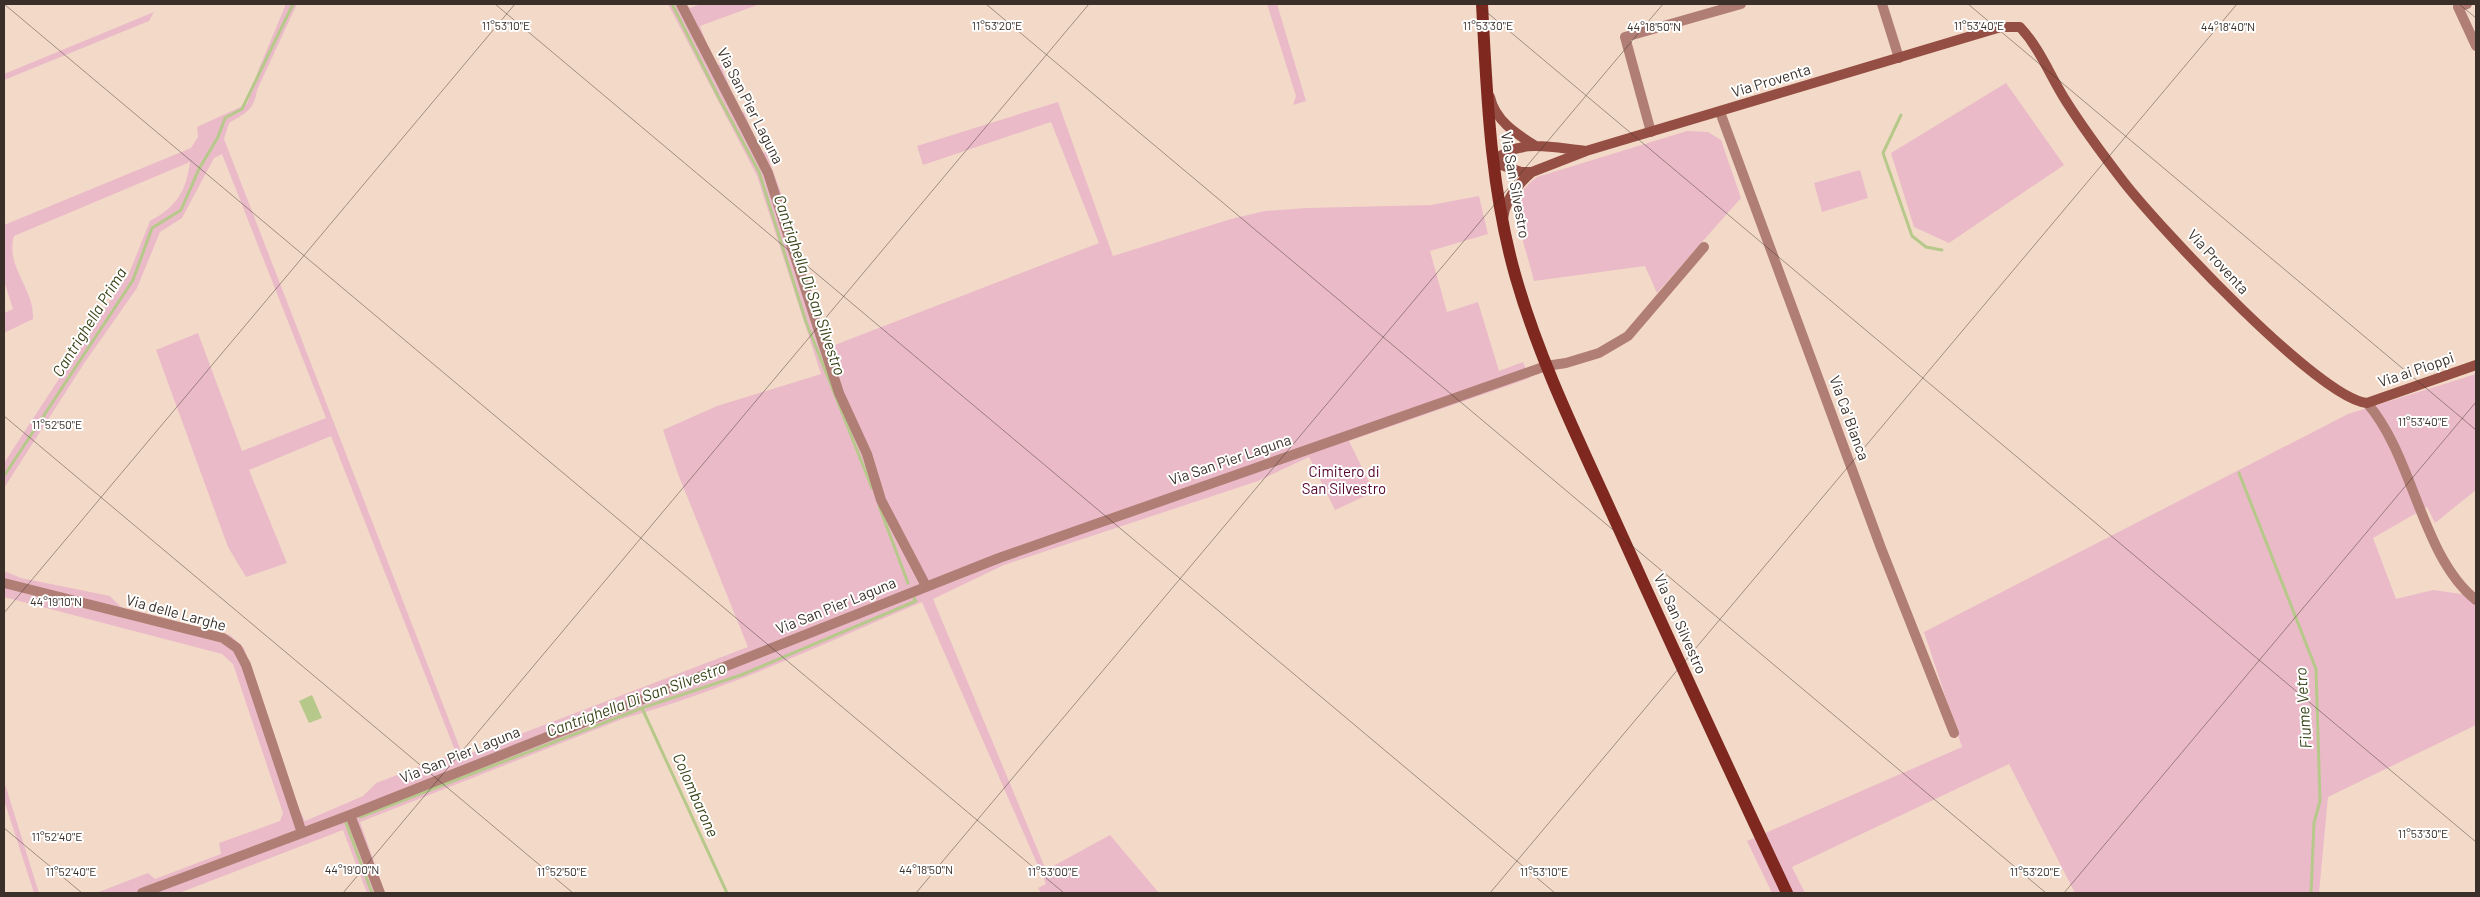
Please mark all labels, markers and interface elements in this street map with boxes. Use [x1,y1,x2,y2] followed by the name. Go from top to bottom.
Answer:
[482,18,530,32] text: 11°53'10"E
[972,18,1022,32] text: 11°53'20"E
[1463,18,1513,32] text: 11°53'30"E
[1954,18,2004,32] text: 11°53'40"E
[1627,19,1681,33] text: 44°18'50"N
[2201,19,2255,33] text: 44°18'40"N
[714,44,788,167] street label: Via San Pier Laguna
[1729,60,1812,101] street label: Via Proventa
[1498,130,1534,239] street label: Via San Silvestro
[771,192,850,378] water label: Cantrighella Di San Silvestro
[2184,225,2253,297] street label: Via Proventa
[47,264,130,380] water label: Cantrighella Prima
[2375,348,2456,390] street label: Via ai Pioppi
[1826,373,1874,463] street label: Via Ca' Bianca
[2398,414,2448,428] text: 11°53'40"E
[32,417,82,431] text: 11°52'50"E
[1166,430,1293,488] street label: Via San Pier Laguna
[1302,462,1386,497] park label: Cimitero di San Silvestro
[1651,571,1711,676] street label: Via San Silvestro
[773,573,898,637] street label: Via San Pier Laguna
[124,590,228,634] street label: Via delle Larghe
[30,594,82,608] text: 44°19'10"N
[544,657,728,740] water label: Cantrighella Di San Silvestro
[2290,667,2315,749] water label: Fiume Vetro
[397,722,522,786] street label: Via San Pier Laguna
[669,750,723,840] water label: Colombarone
[2398,826,2448,840] text: 11°53'30"E
[32,829,82,843] text: 11°52'40"E
[325,862,379,876] text: 44°19'00"N
[899,862,953,876] text: 44°18'50"N
[46,864,96,878] text: 11°52'40"E
[537,864,587,878] text: 11°52'50"E
[1028,864,1078,878] text: 11°53'00"E
[1520,864,1568,878] text: 11°53'10"E
[2010,864,2060,878] text: 11°53'20"E

